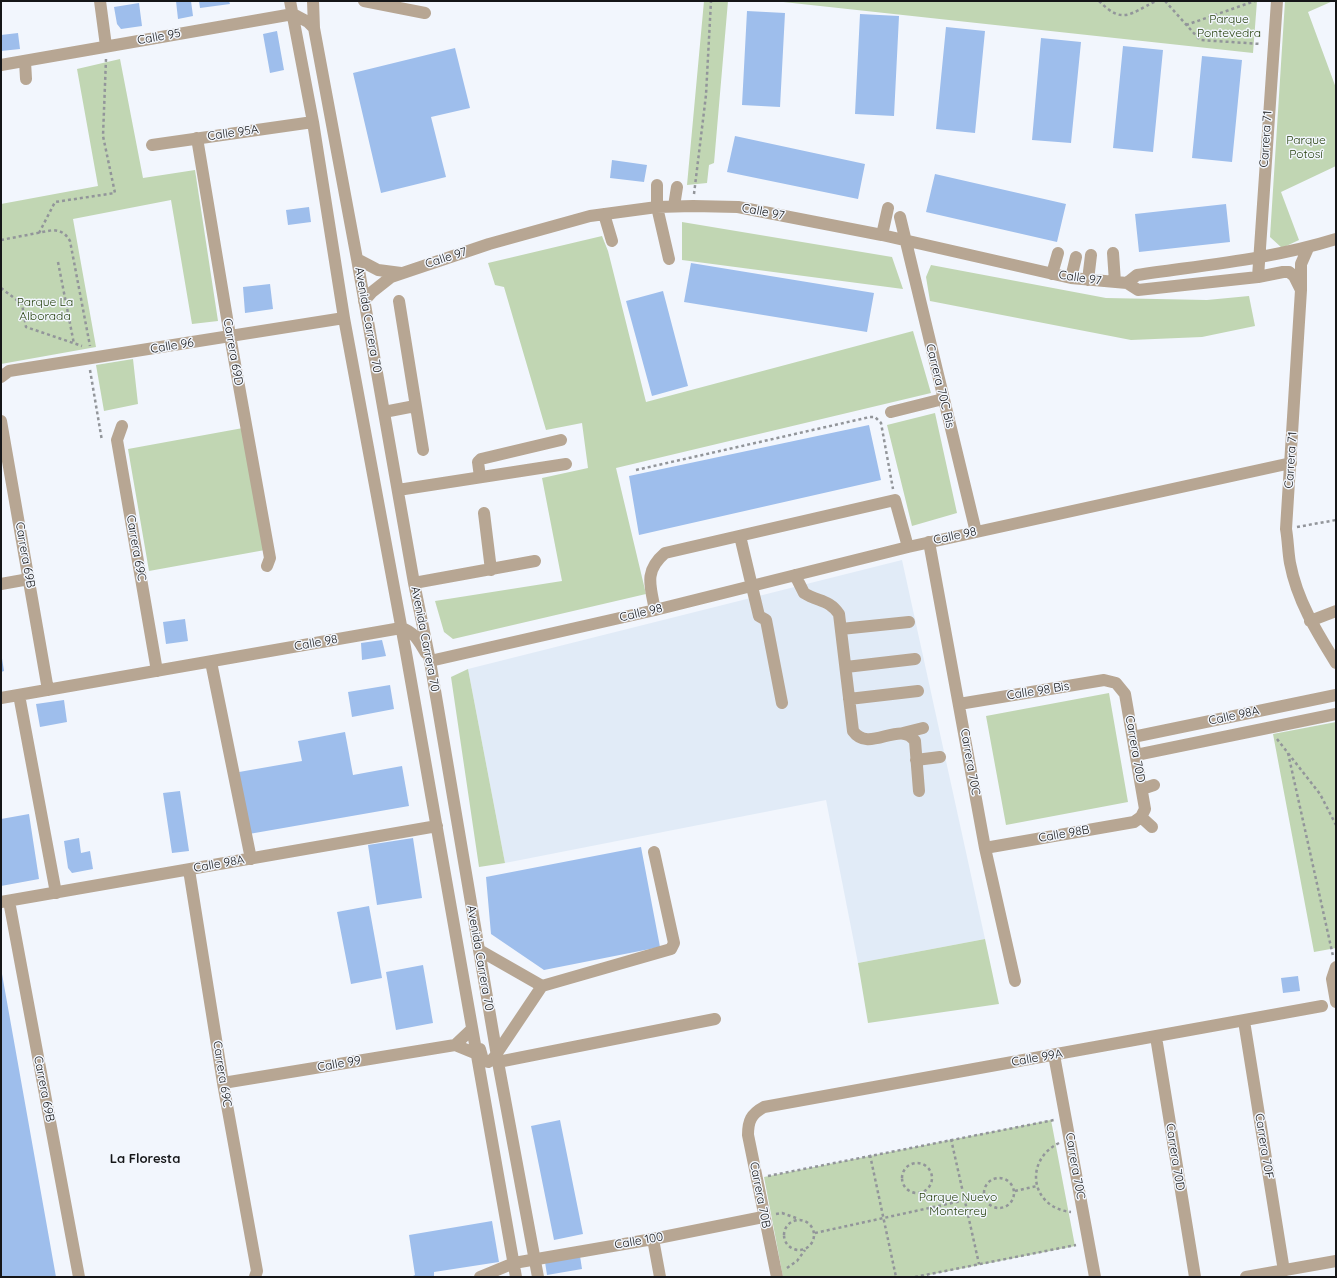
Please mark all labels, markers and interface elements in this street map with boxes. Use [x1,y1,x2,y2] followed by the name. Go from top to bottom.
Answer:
[1197,12,1261,40] park label: Parque Pontevedra
[136,26,182,48] street label: Calle 95
[1257,110,1275,168] street label: Carrera 71
[206,122,260,144] street label: Calle 95A
[1286,133,1326,161] park label: Parque Potosí
[740,201,786,223] street label: Calle 97
[423,244,469,272] street label: Calle 97
[352,266,384,374] street label: Avenida Carrera 70
[1058,268,1102,288] street label: Calle 97
[17,295,73,323] park label: Parque La Alborada
[220,317,246,387] street label: Carrera 69D
[149,335,195,357] street label: Calle 96
[923,342,957,430] street label: Carrera 70C Bis
[1282,431,1300,489] street label: Carrera 71
[123,514,149,582] street label: Carrera 69C
[12,521,38,589] street label: Carrera 69B
[932,524,978,548] street label: Calle 98
[408,585,442,693] street label: Avenida Carrera 70
[618,601,664,625] street label: Calle 98
[293,632,339,654] street label: Calle 98
[1006,679,1070,703] street label: Calle 98 Bis
[1207,704,1261,728] street label: Calle 98A
[1122,714,1148,784] street label: Carrera 70D
[957,728,983,796] street label: Carrera 70C
[1037,822,1091,846] street label: Calle 98B
[192,852,246,876] street label: Calle 98A
[464,904,496,1012] street label: Avenida Carrera 70
[210,1040,234,1108] street label: Carrera 69C
[1010,1046,1064,1070] street label: Calle 99A
[316,1053,362,1075] street label: Calle 99
[31,1055,57,1123] street label: Carrera 69B
[1252,1112,1276,1180] street label: Carrera 70F
[1163,1122,1187,1192] street label: Carrera 70D
[1062,1132,1088,1200] street label: Carrera 70C
[110,1151,180,1167] district label: La Floresta
[747,1161,773,1229] street label: Carrera 70B
[919,1190,997,1218] park label: Parque Nuevo Monterrey
[613,1230,665,1252] street label: Calle 100

